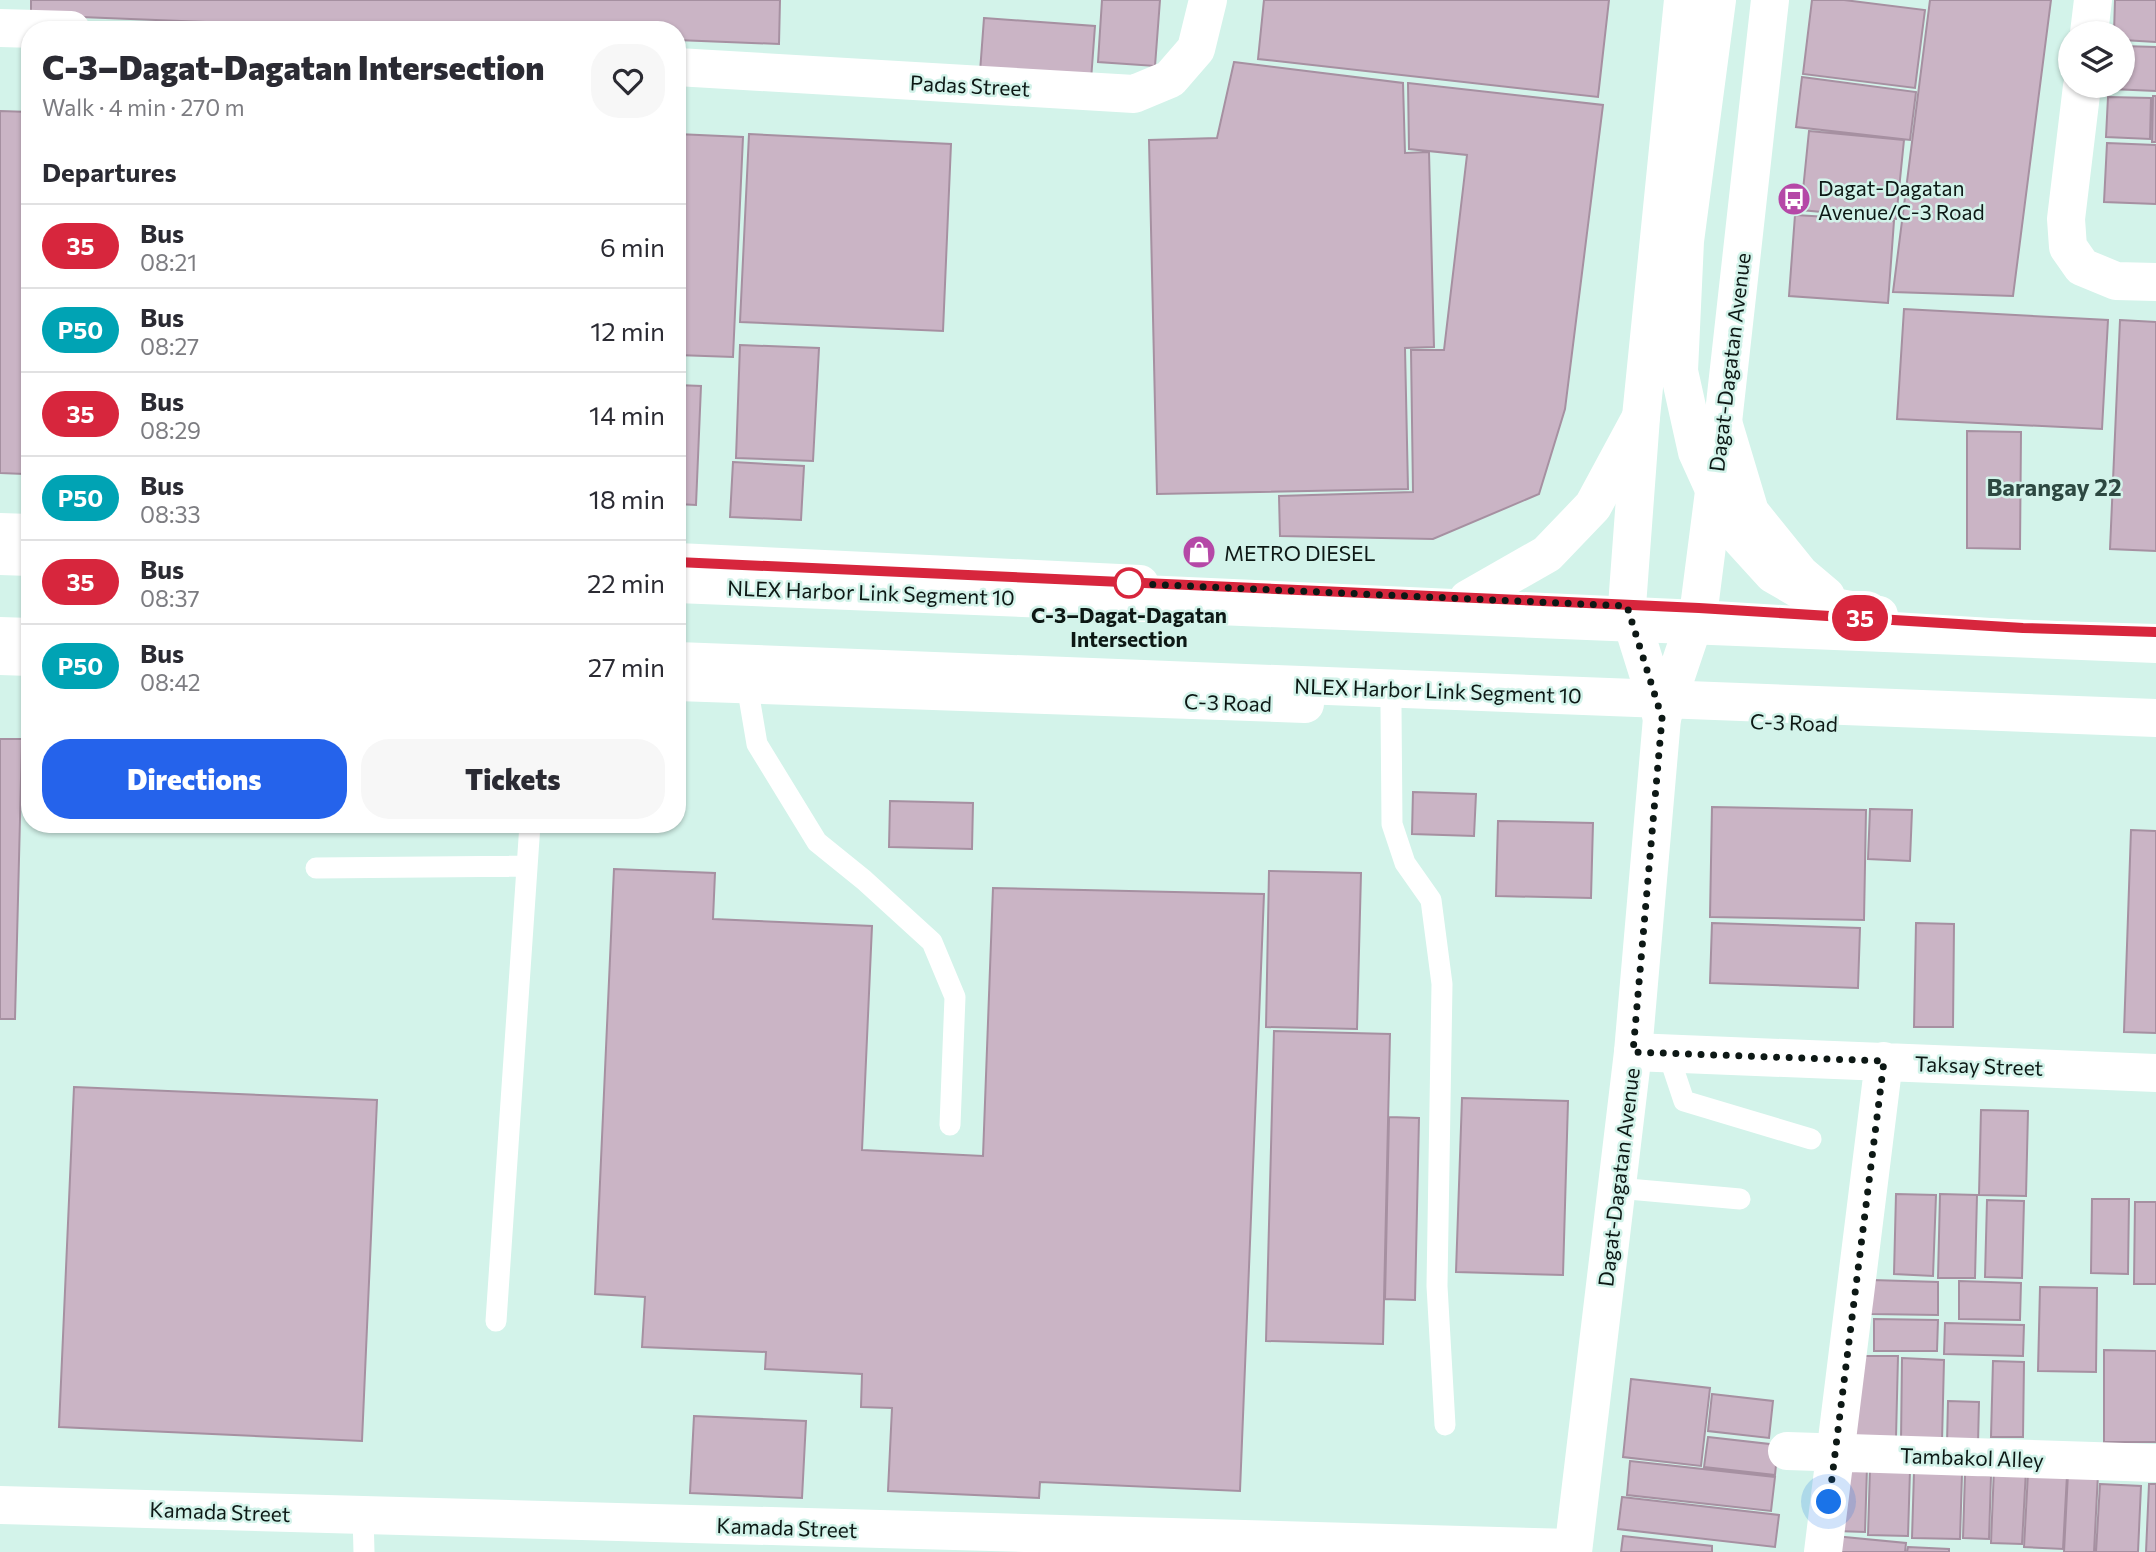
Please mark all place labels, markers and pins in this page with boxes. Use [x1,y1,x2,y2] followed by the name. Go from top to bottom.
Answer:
[1818,175,1985,224] place label: Dagat-Dagatan Avenue/C-3 Road
[1775,180,1813,218] bus stop icon: Dagat-Dagatan Avenue/C-3 Road
[1180,533,1218,571] shop icon: METRO DIESEL
[1224,540,1376,565] place label: METRO DIESEL
[1114,568,1144,598] marker: C-3–Dagat-Dagatan Intersection
[1031,602,1227,651] place label: C-3–Dagat-Dagatan Intersection

